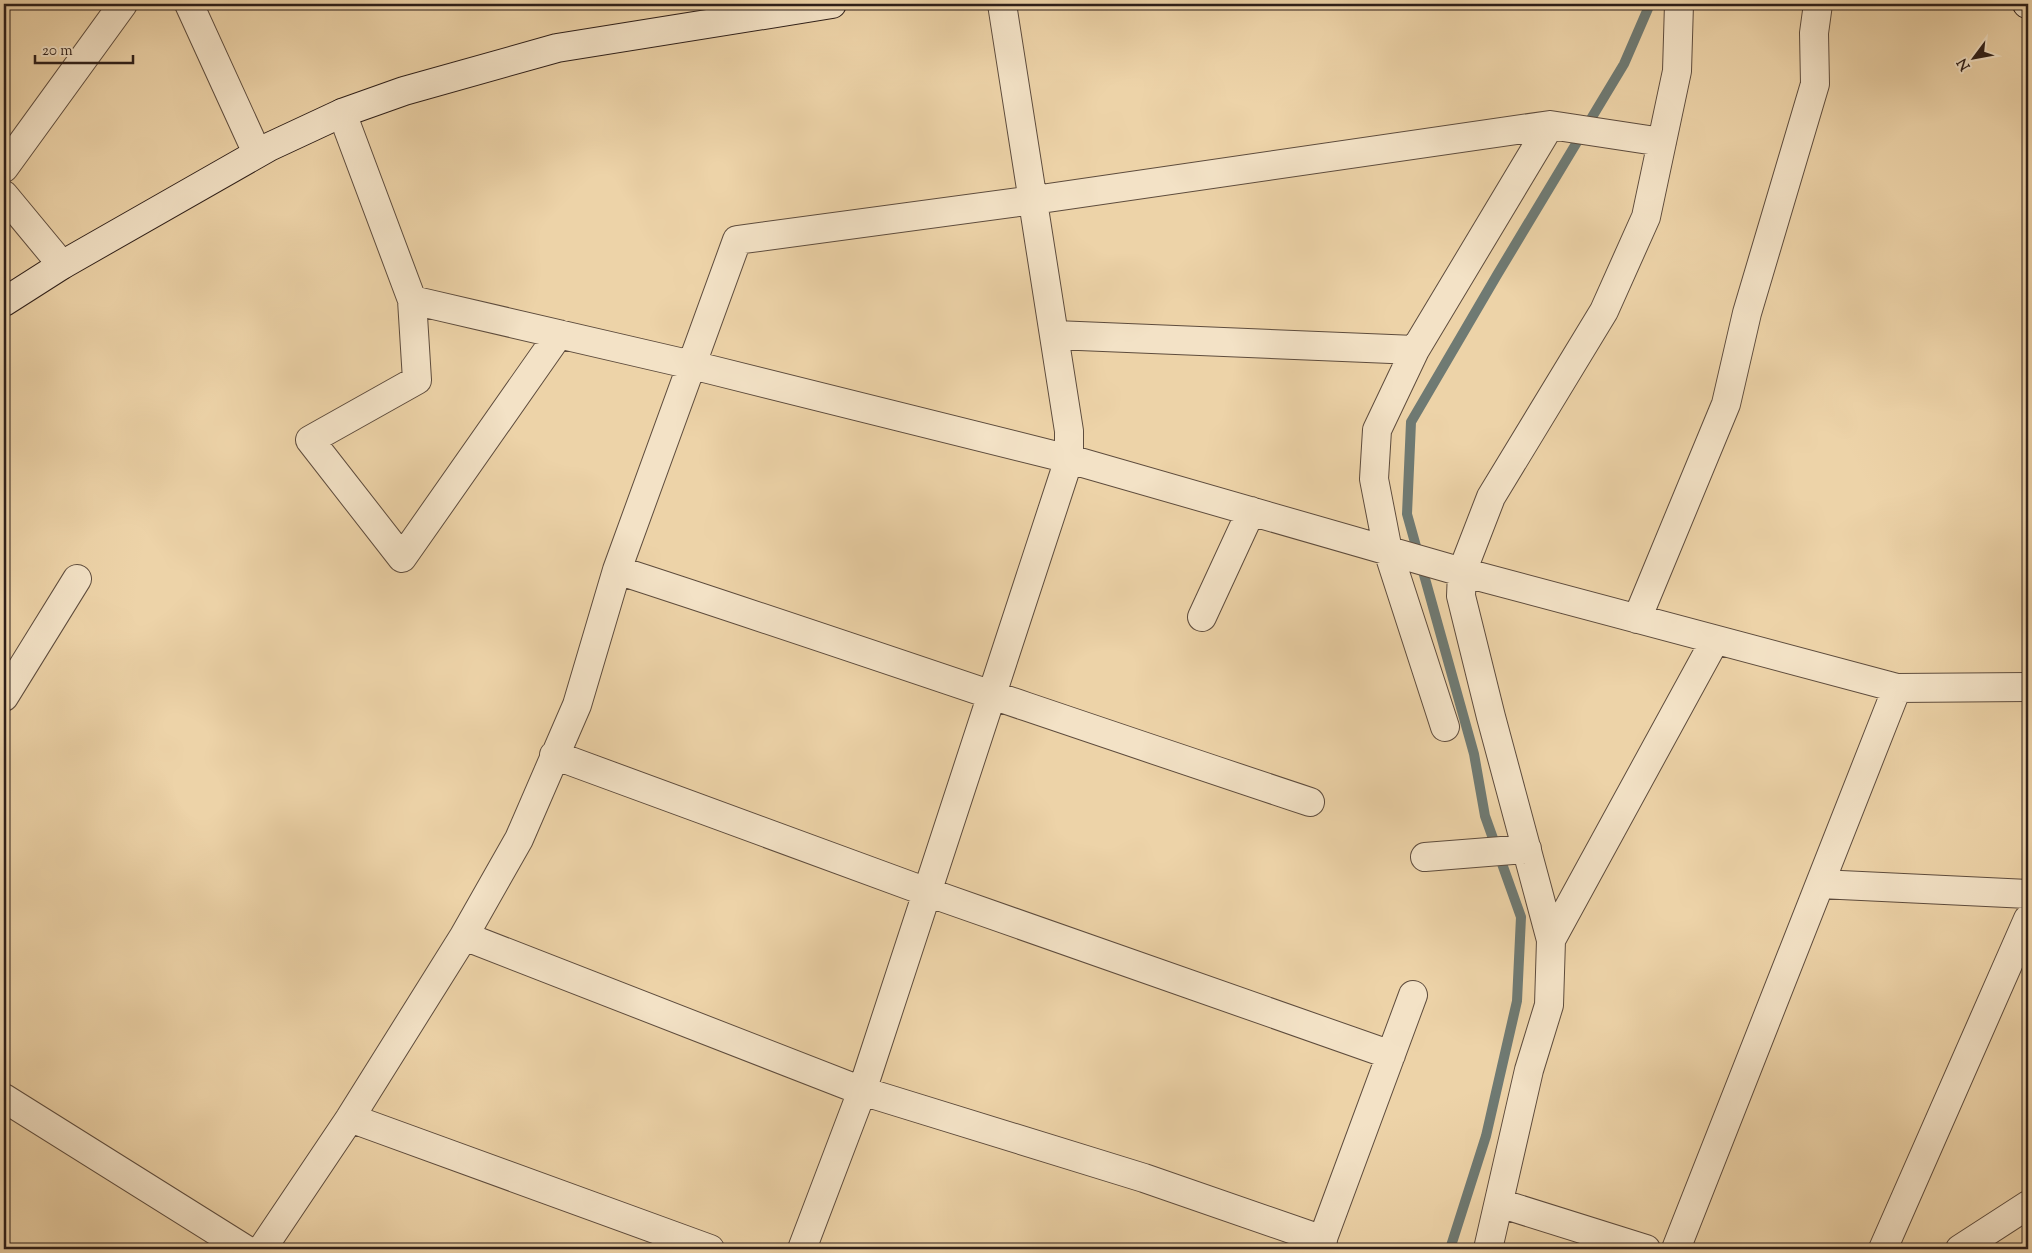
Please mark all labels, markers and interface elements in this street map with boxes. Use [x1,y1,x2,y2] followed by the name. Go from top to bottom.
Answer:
[35,32,132,64] scale bar
[1950,32,2000,82] north arrow
[42,41,73,62] text: 20 m
[1953,54,1976,74] text: N

